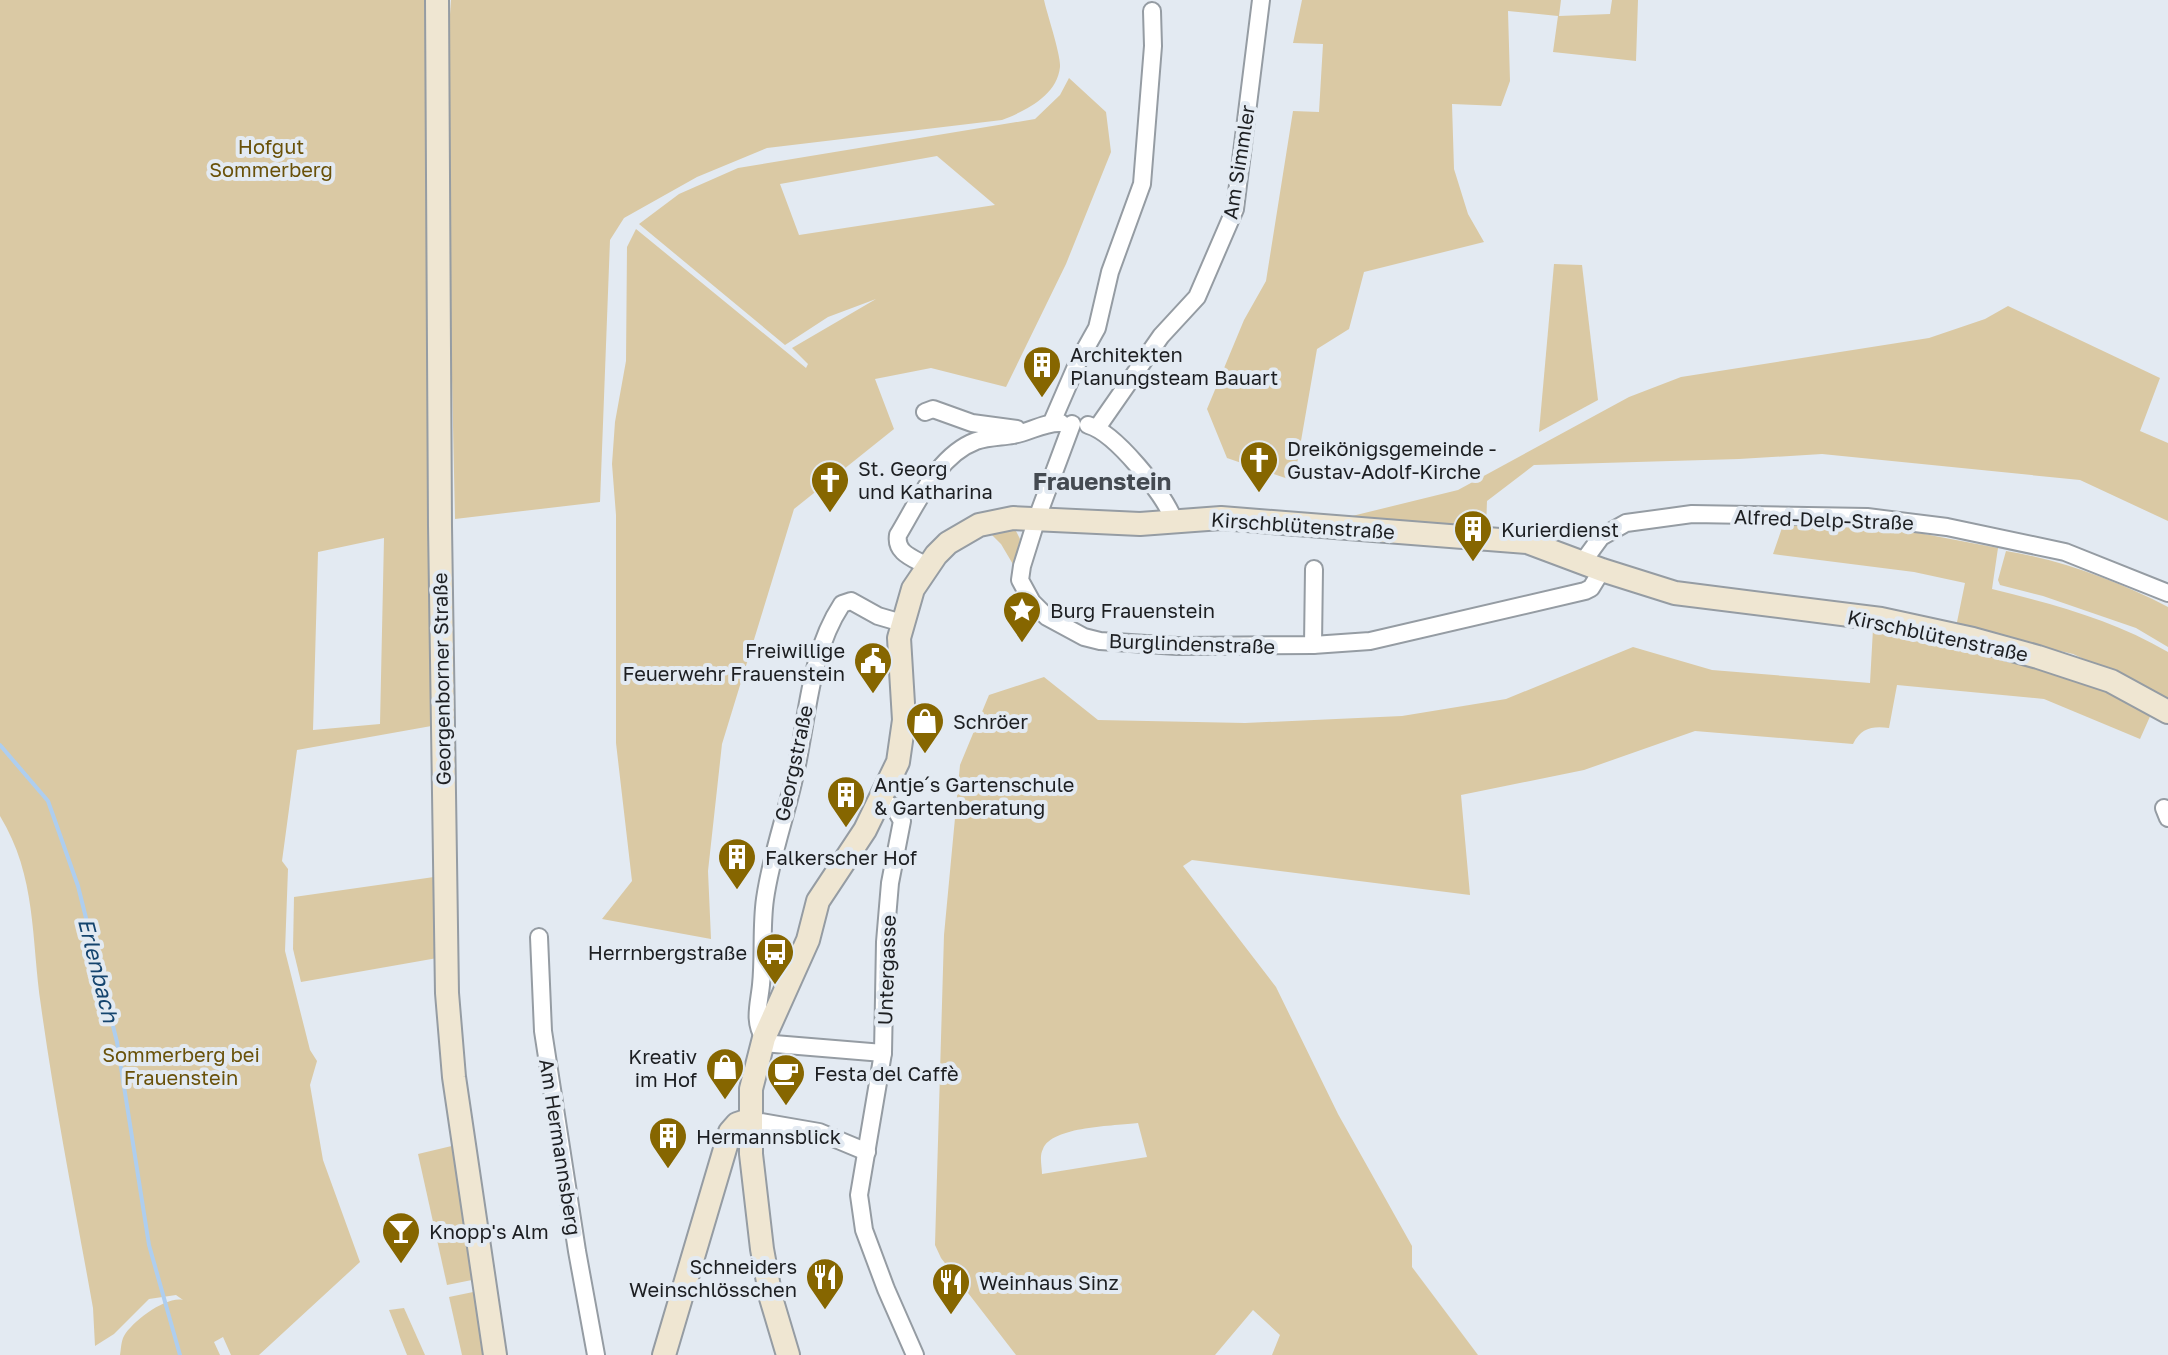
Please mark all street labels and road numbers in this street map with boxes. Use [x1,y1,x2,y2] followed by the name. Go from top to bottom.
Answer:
[1217,103,1259,221] street label: Am Simmler
[1734,504,1914,534] street label: Alfred-Delp-Straße
[1210,507,1396,543] street label: Kirschblütenstraße
[427,572,455,786] street label: Georgenborner Straße
[1845,604,2031,666] street label: Kirschblütenstraße
[1108,628,1276,658] street label: Burglindenstraße
[769,703,817,823] street label: Georgstraße
[872,914,900,1026] street label: Untergasse
[535,1057,587,1237] street label: Am Hermannsberg

